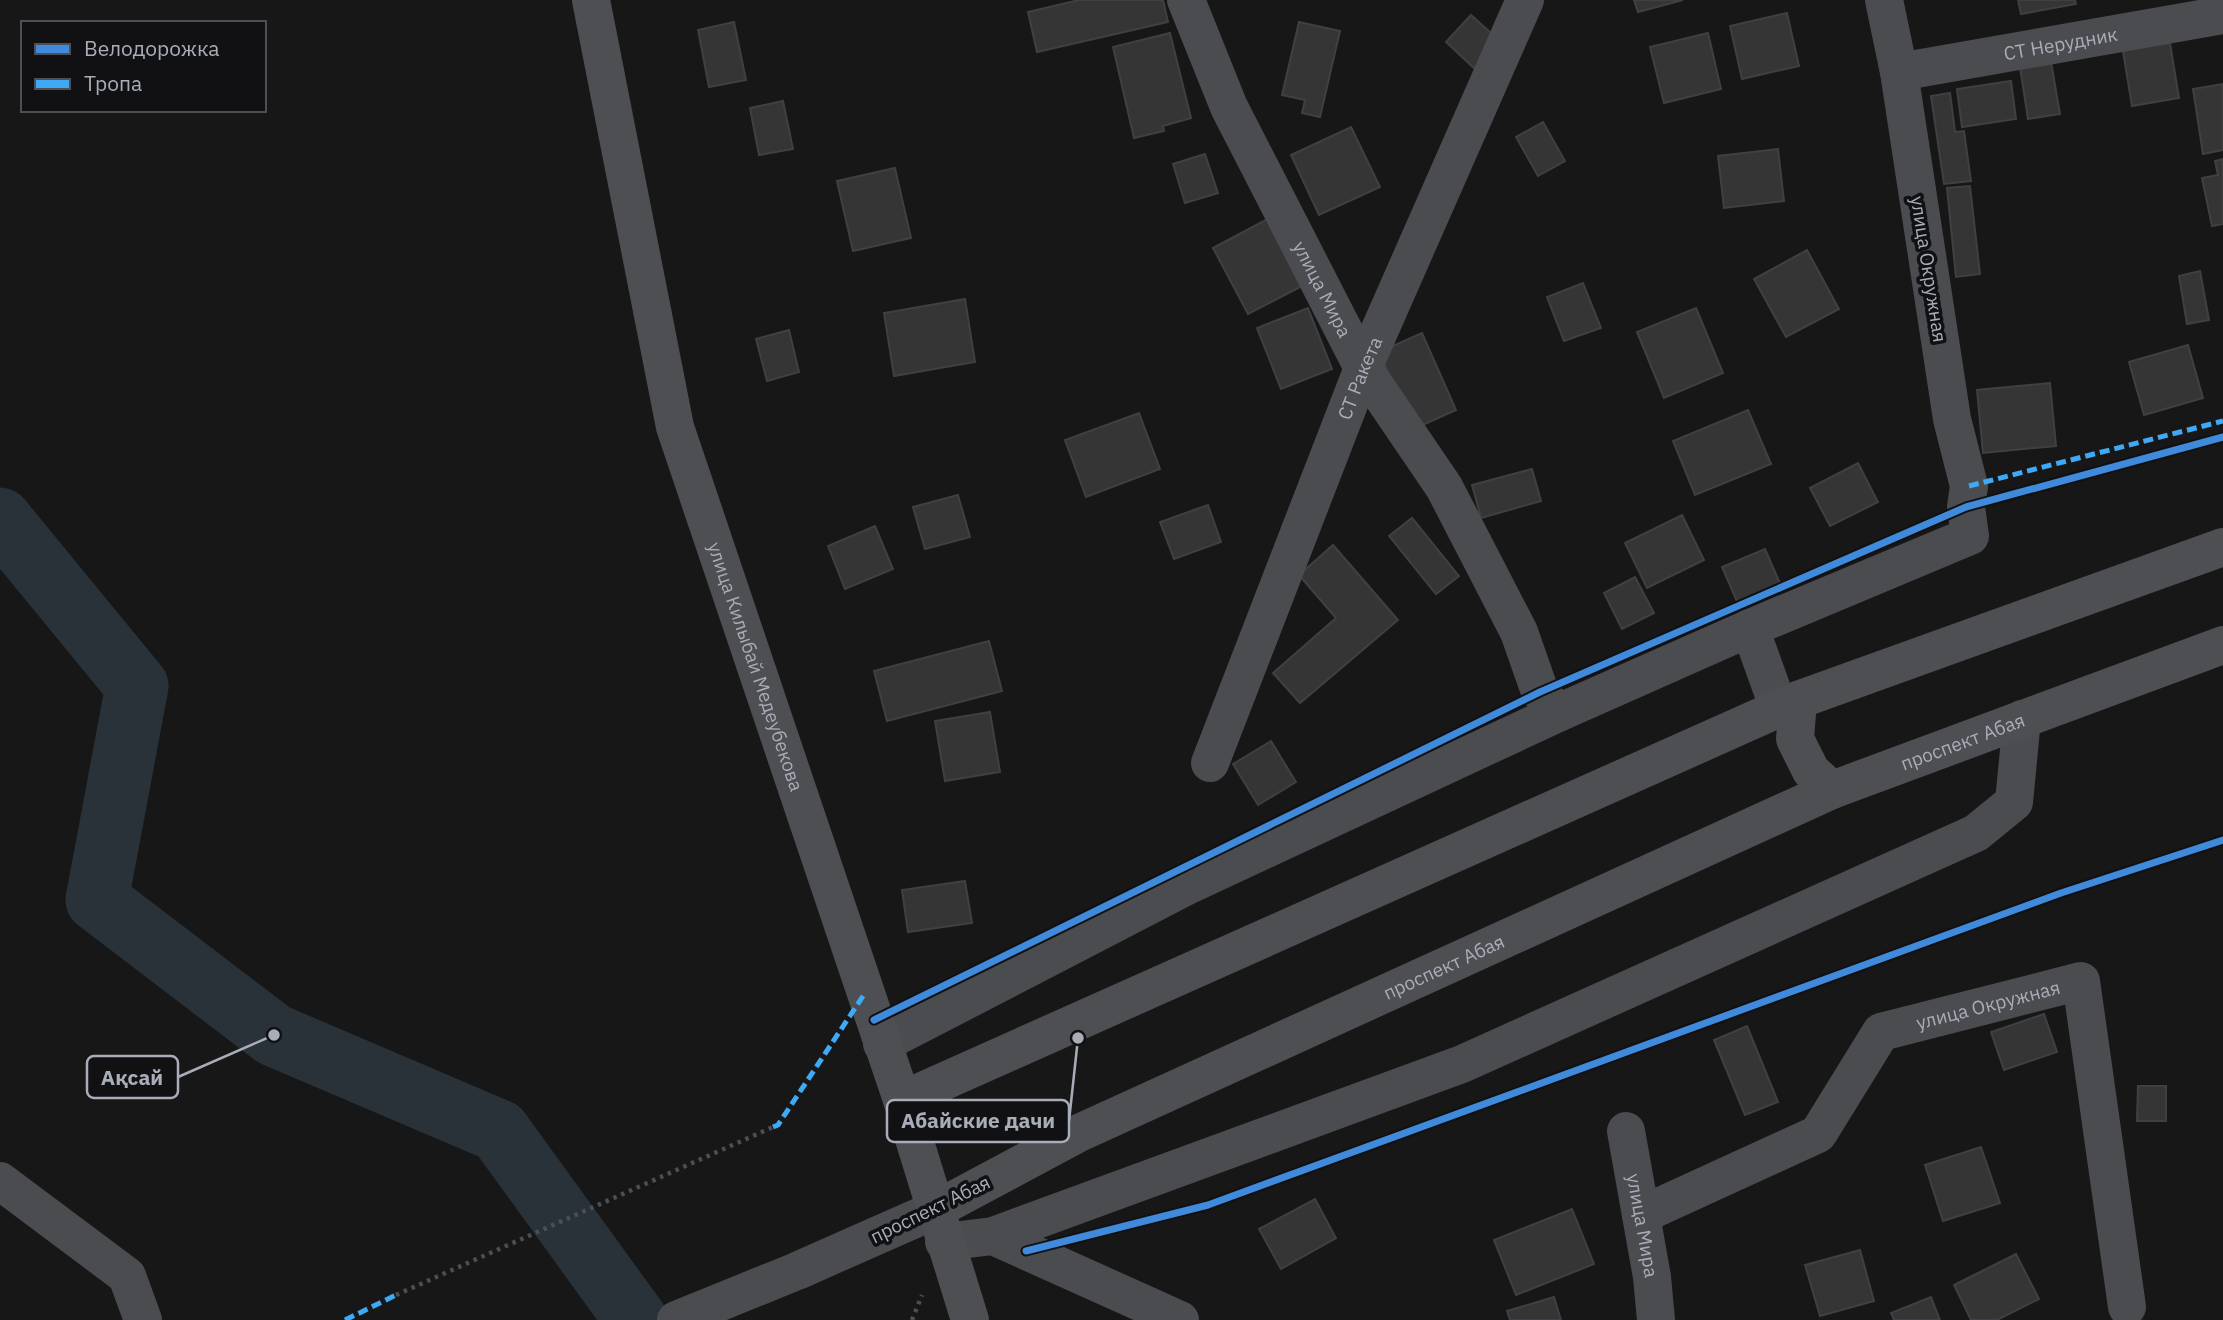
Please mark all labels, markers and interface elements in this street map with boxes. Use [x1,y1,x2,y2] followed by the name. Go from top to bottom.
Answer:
[21,21,266,112] legend
[2002,22,2119,65] street label: СТ Нерудник
[84,34,219,62] text: Велодорожка
[84,69,142,97] text: Тропа
[1906,194,1952,344] street label: улица Окружная
[1288,237,1357,341] street label: улица Мира
[1332,333,1387,423] street label: СТ Ракета
[703,539,809,794] street label: улица Килыбай Медеубекова
[1897,708,2028,776] street label: проспект Абая
[1379,929,1508,1005] street label: проспект Абая
[1914,975,2063,1035] street label: улица Окружная
[87,1056,178,1098] callout: Ақсай
[101,1063,163,1091] text: Ақсай
[887,1100,1069,1142] callout: Абайские дачи
[901,1106,1055,1134] text: Абайские дачи
[866,1170,994,1248] street label: проспект Абая
[1622,1172,1664,1279] street label: улица Мира

